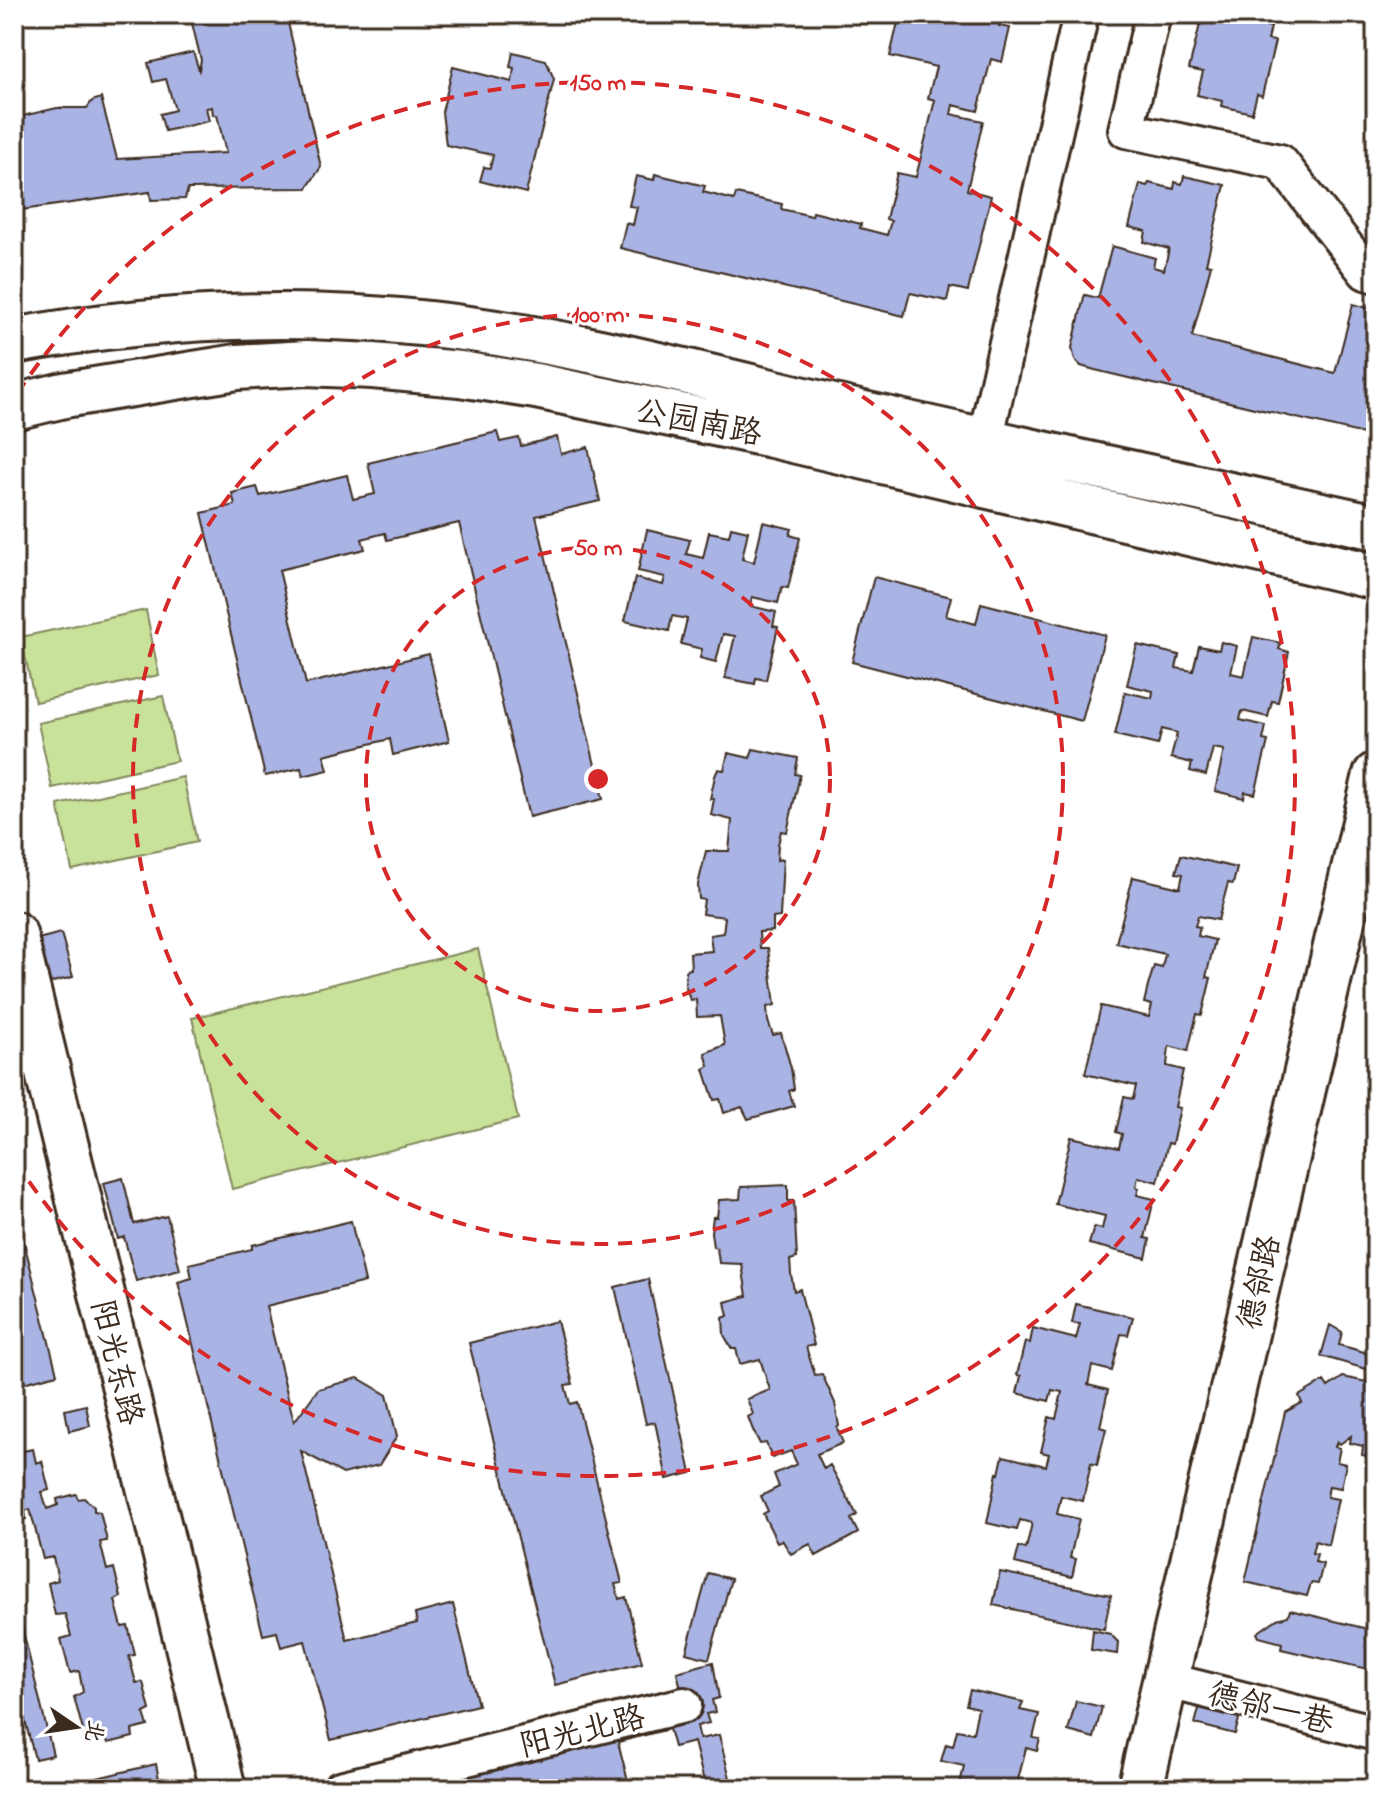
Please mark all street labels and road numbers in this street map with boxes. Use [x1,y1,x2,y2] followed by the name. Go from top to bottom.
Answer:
[631,389,766,460] street label: 公园南路
[1228,1231,1295,1335] street label: 德邻路
[76,1295,153,1431] street label: 阳光东路
[1202,1672,1338,1749] street label: 德邻一巷
[515,1695,651,1772] street label: 阳光北路

